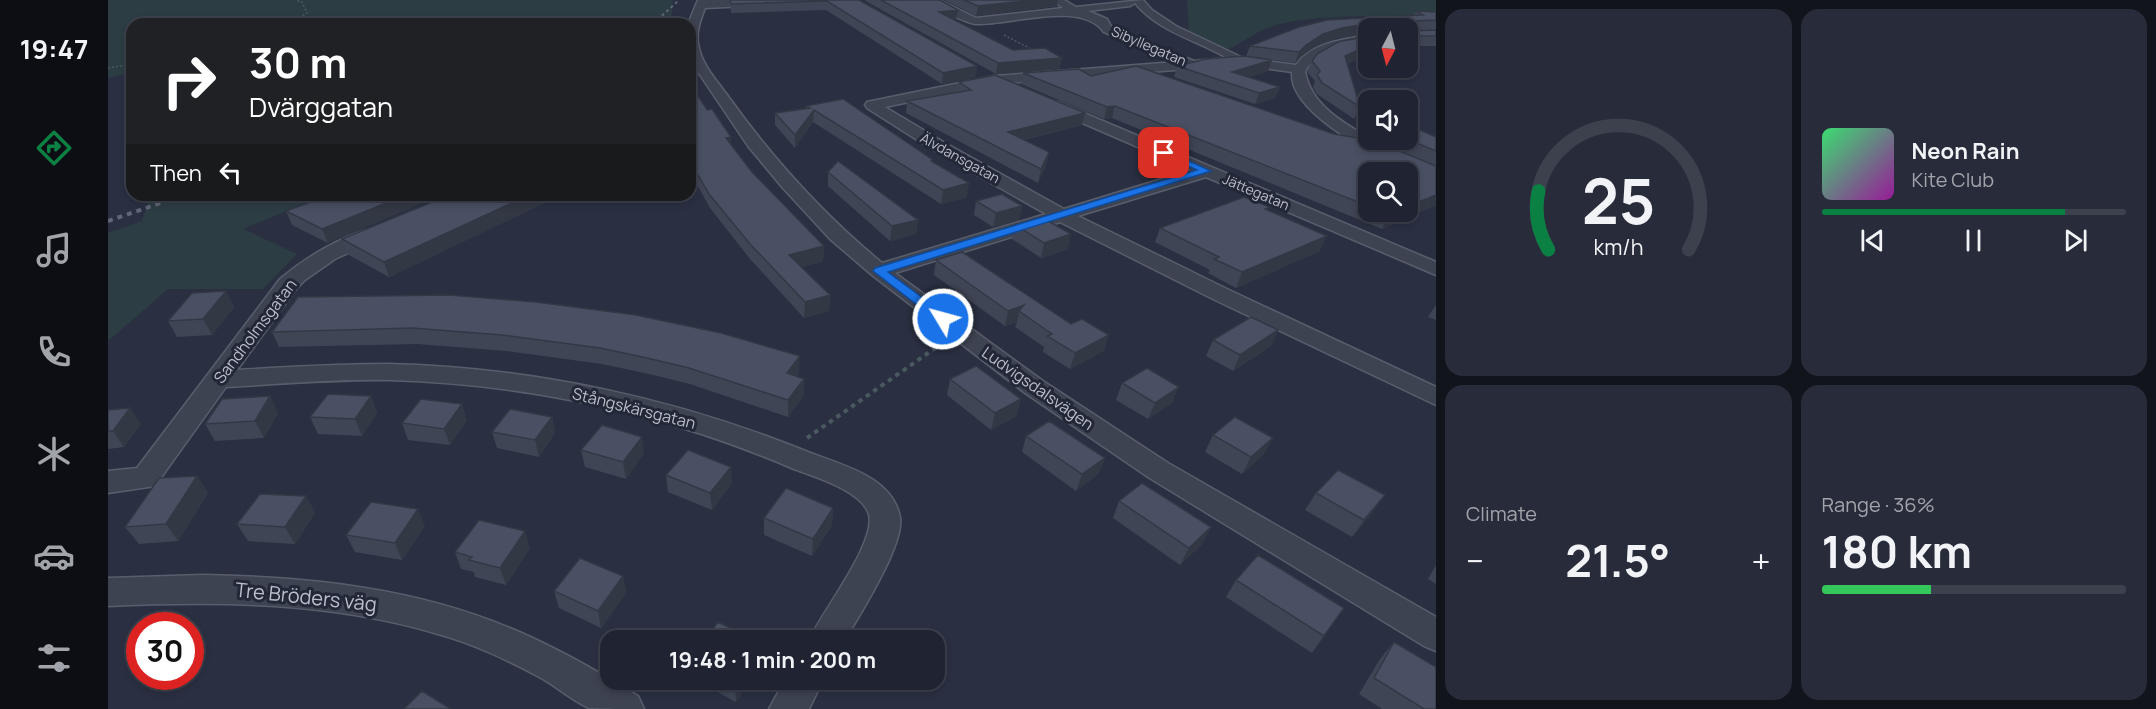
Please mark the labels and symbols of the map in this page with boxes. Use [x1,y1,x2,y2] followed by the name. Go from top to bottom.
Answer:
[1358,18,1418,78] north arrow
[1109,21,1190,70] street label: Sibyllegatan
[1138,127,1189,178] pin
[917,128,1004,187] street label: Älvdansgatan
[1220,169,1292,214] street label: Jättegatan
[208,274,302,388] street label: Sandholmsgatan
[911,287,975,351] position arrow
[978,341,1098,435] street label: Ludvigsdalsvägen
[570,382,698,434] street label: Stångskärsgatan
[234,576,378,617] street label: Tre Bröders väg
[126,612,204,690] speed limit sign: 30

